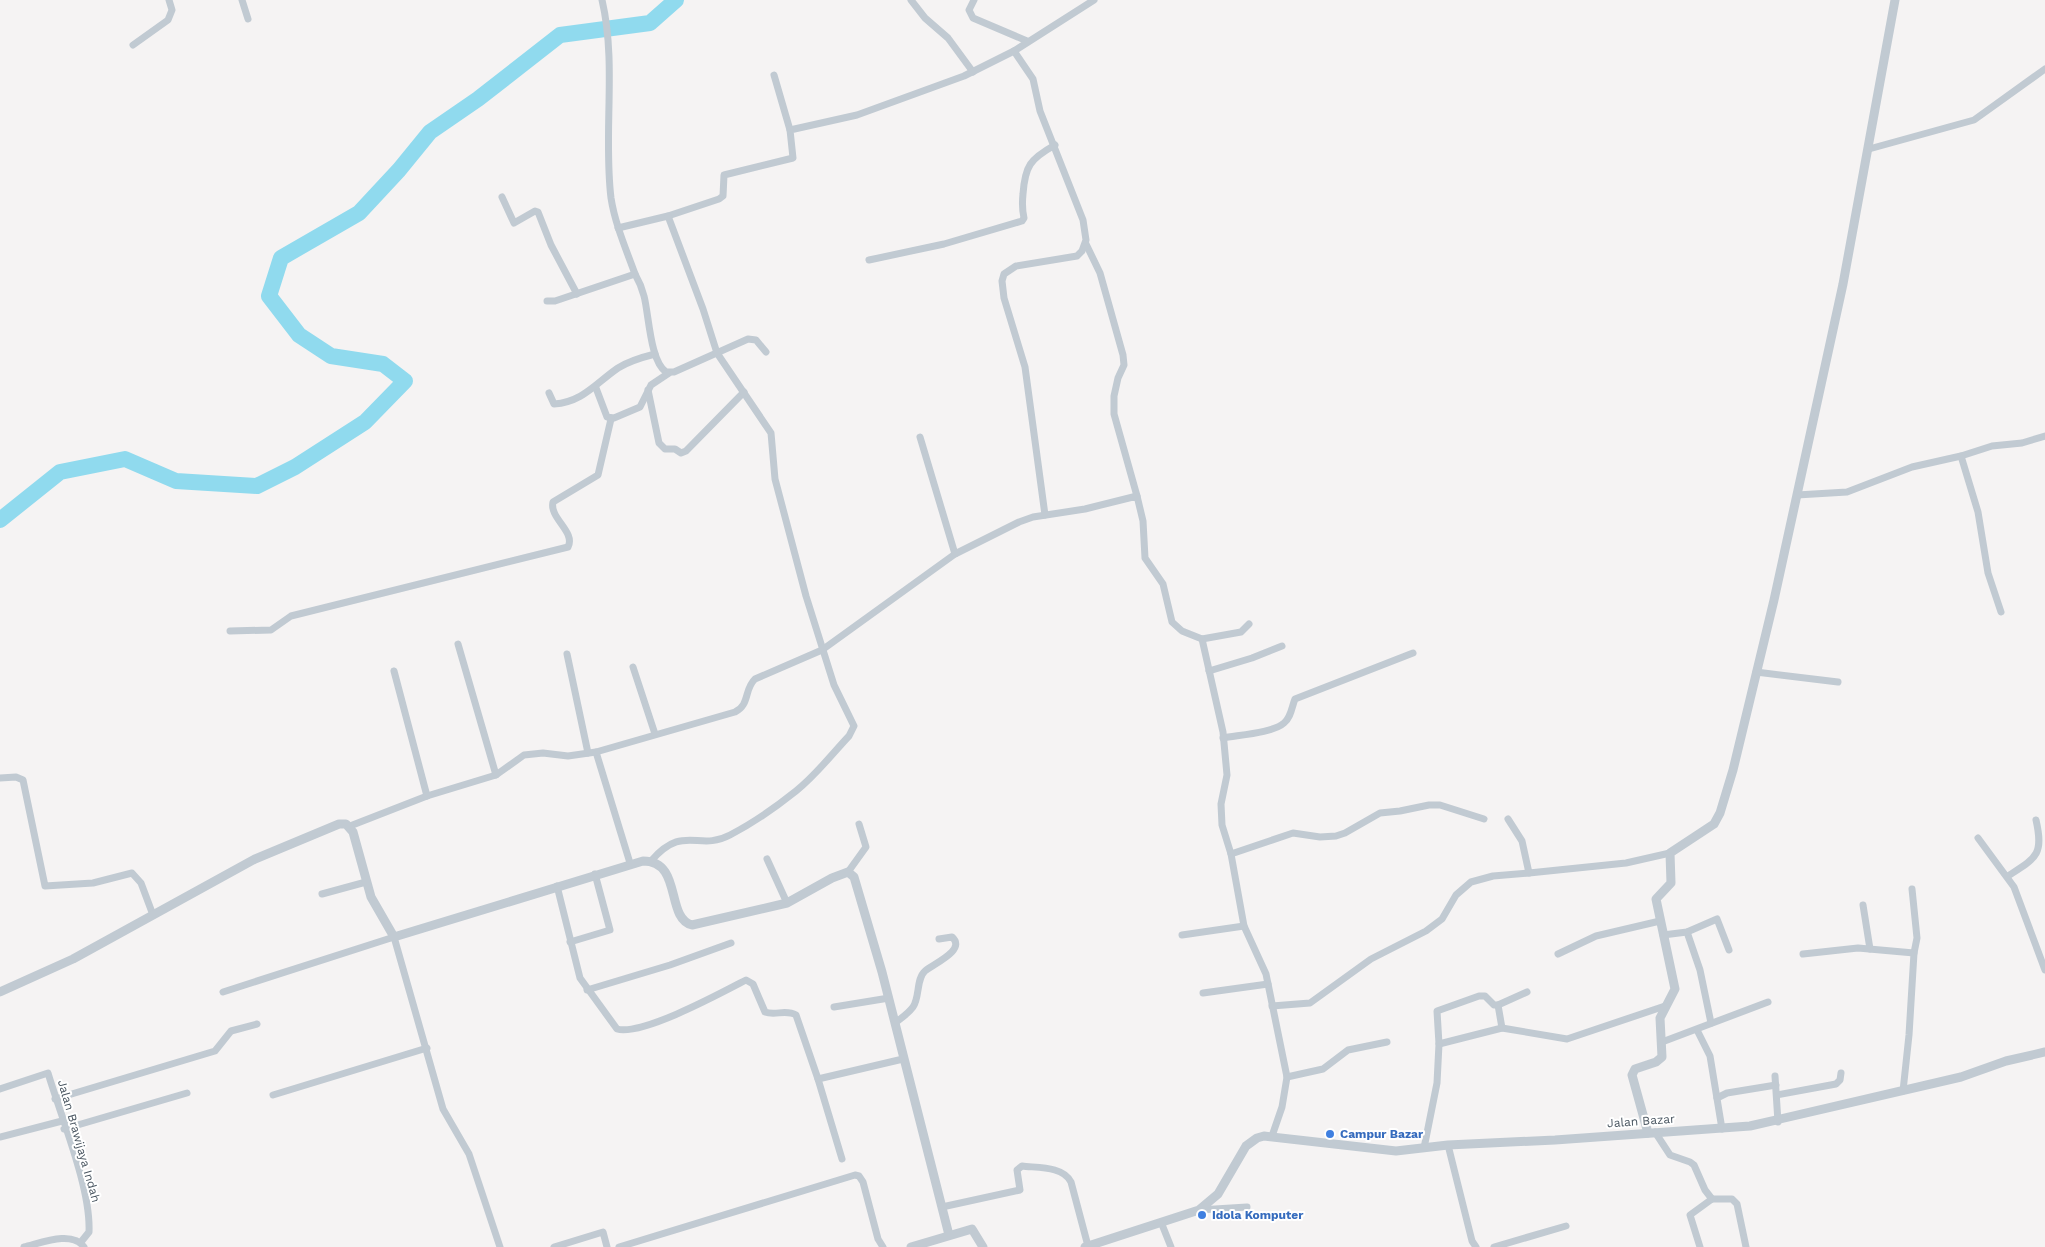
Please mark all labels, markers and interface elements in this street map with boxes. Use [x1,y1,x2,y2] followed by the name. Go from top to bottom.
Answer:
[55,1078,103,1204] street label: Jalan Brawijaya Indah
[1607,1112,1676,1130] street label: Jalan Bazar
[1340,1127,1424,1141] place label: Campur Bazar
[1324,1128,1336,1140] marker: Campur Bazar
[1212,1208,1304,1222] place label: Idola Komputer
[1196,1209,1208,1221] marker: Idola Komputer

